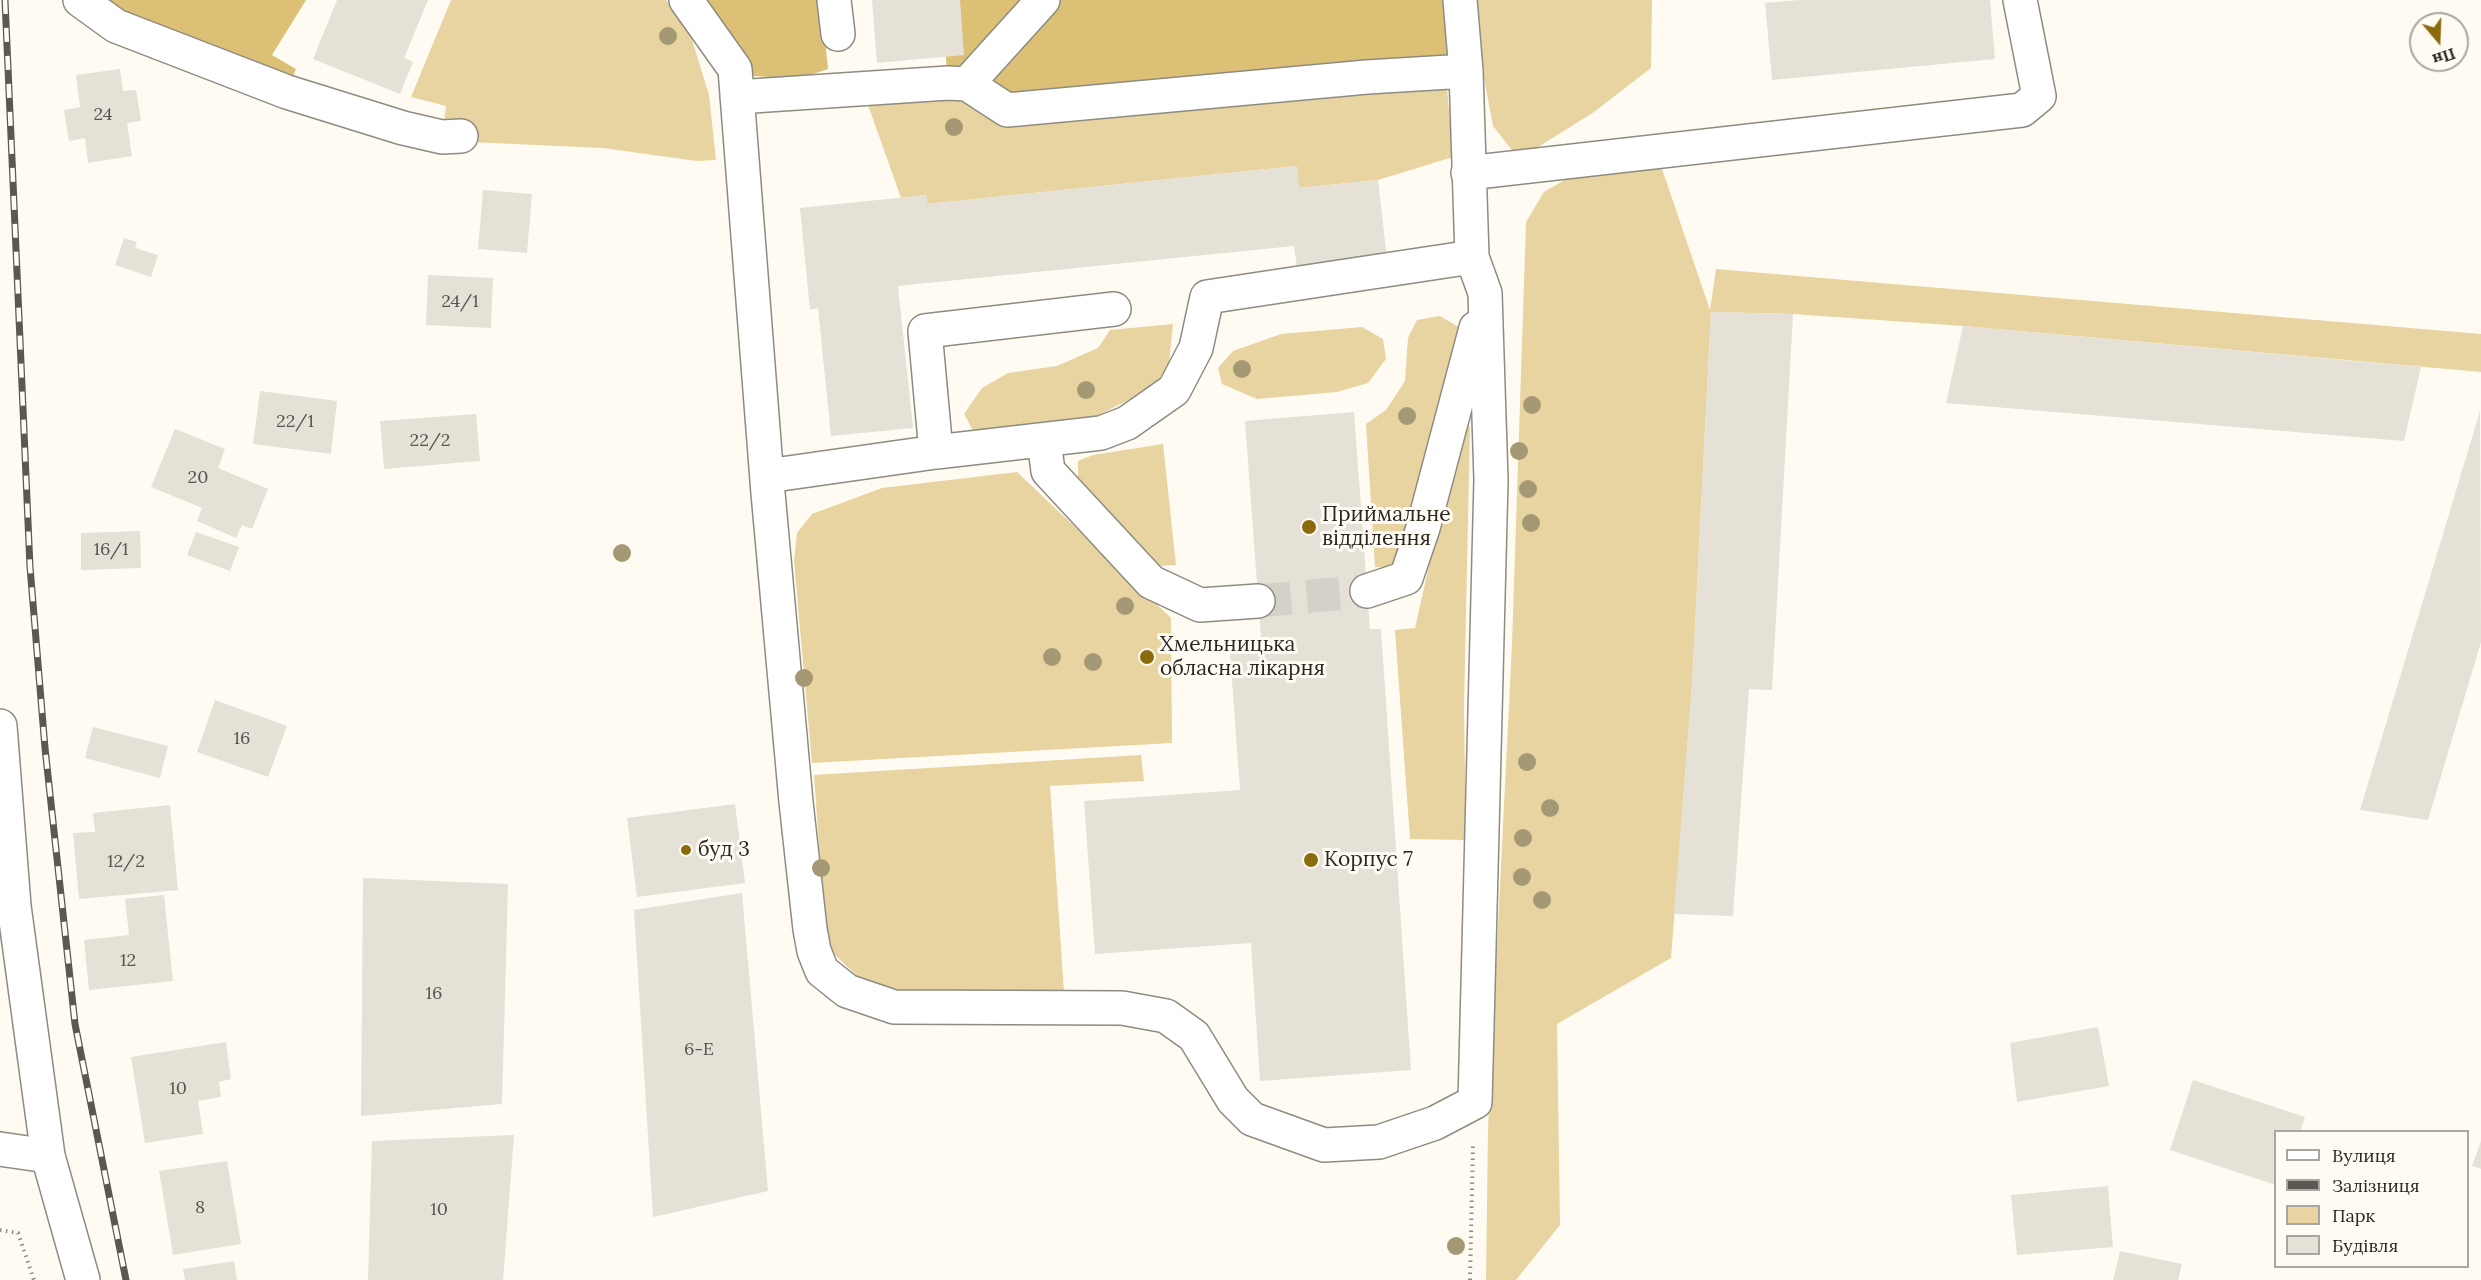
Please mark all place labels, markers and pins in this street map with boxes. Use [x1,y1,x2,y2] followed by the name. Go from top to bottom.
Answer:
[1322,502,1451,552] place label: Приймальне відділення
[1300,518,1318,536] marker: Приймальне відділення
[1160,632,1325,682] place label: Хмельницька обласна лікарня
[1138,648,1156,666] marker: Хмельницька обласна лікарня
[698,837,750,863] place label: буд 3
[679,843,693,857] marker: буд 3
[1324,847,1413,873] place label: Корпус 7
[1302,851,1320,869] marker: Корпус 7

